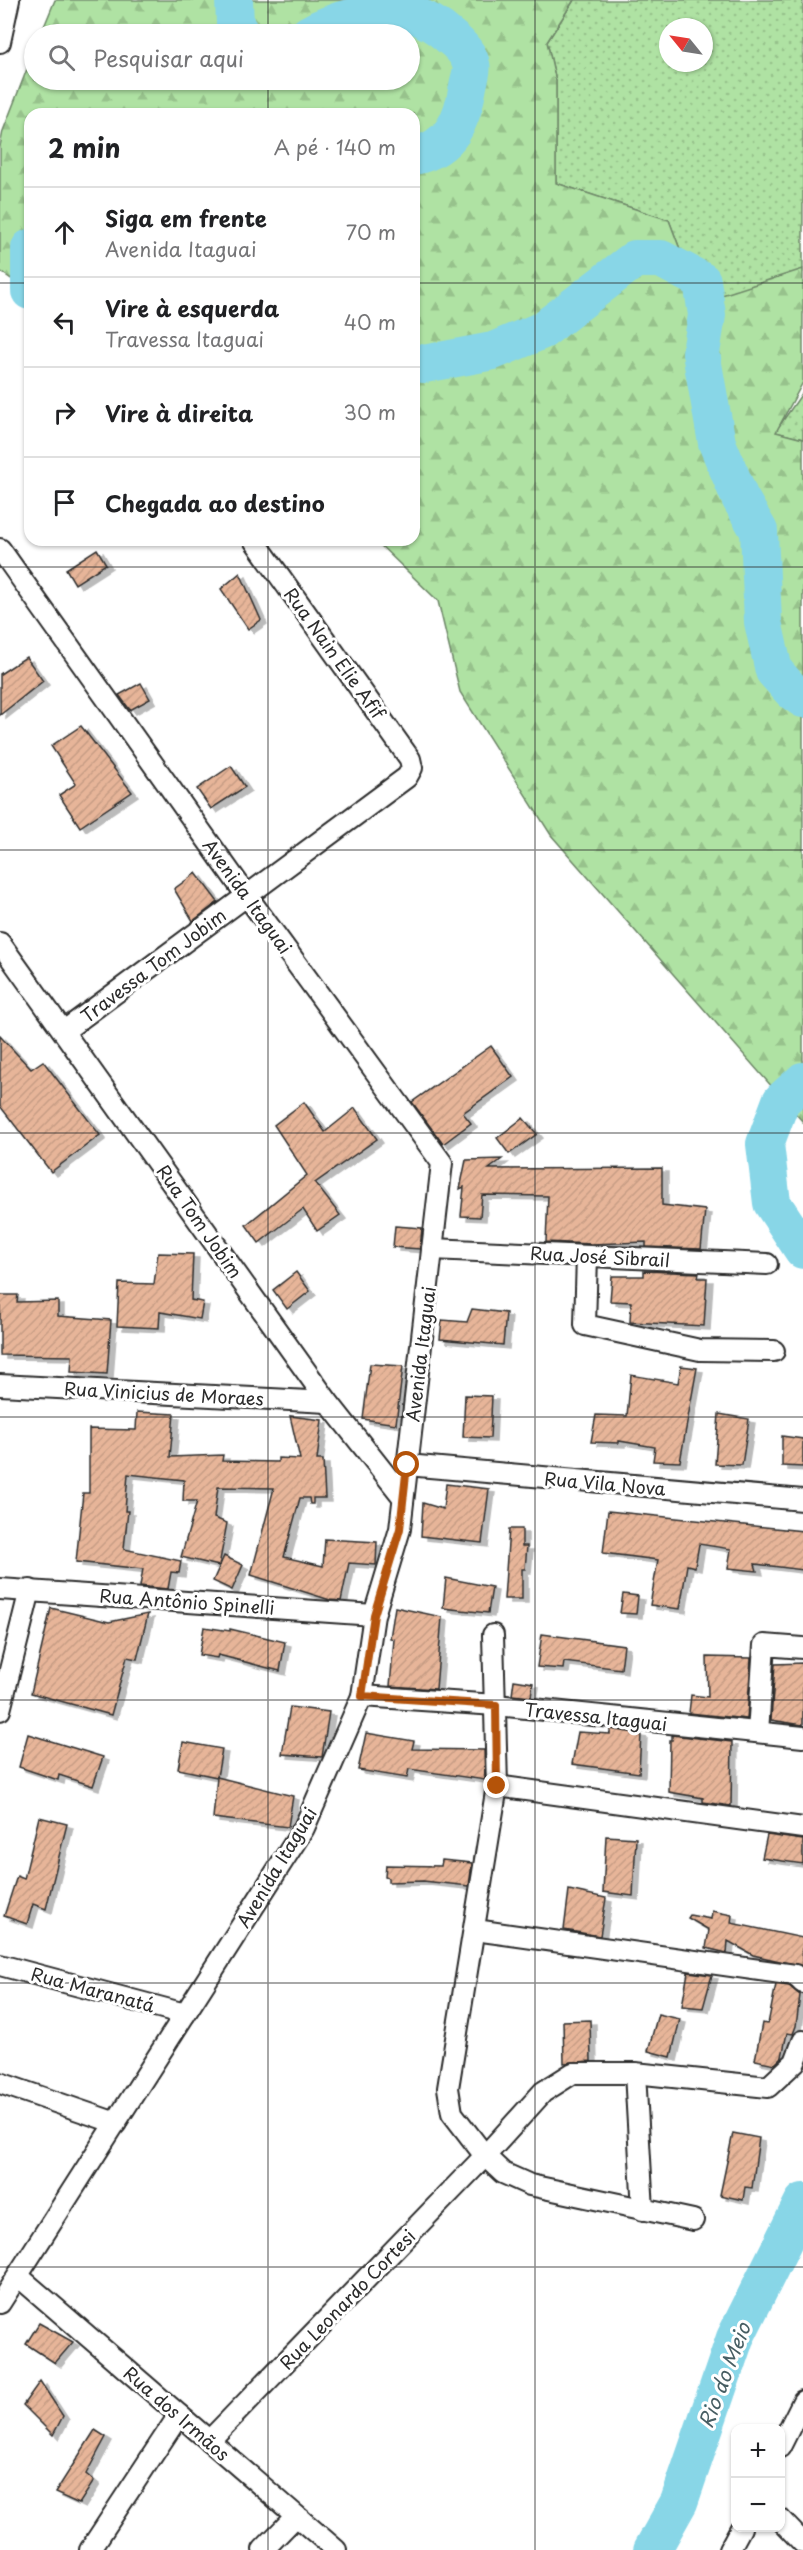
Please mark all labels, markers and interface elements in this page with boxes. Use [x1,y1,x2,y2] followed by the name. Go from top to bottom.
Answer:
[659,18,713,72] north arrow
[24,24,420,90] search box
[45,41,78,74] icon: search
[93,41,244,74] text: Pesquisar aqui
[48,128,121,167] text: 2 min
[274,132,396,162] text: A pé · 140 m
[105,201,267,234] text: Siga em frente
[48,216,81,249] icon: ahead
[346,217,396,247] text: 70 m
[105,234,257,264] text: Avenida Itaguai
[105,291,279,324] text: Vire à esquerda
[48,306,81,339] icon: left
[344,307,396,337] text: 40 m
[105,324,264,354] text: Travessa Itaguai
[48,396,81,429] icon: right
[105,396,253,429] text: Vire à direita
[343,397,396,427] text: 30 m
[48,486,81,519] icon: arrive
[105,486,325,519] text: Chegada ao destino
[278,582,393,726] street label: Rua Nain Elie Afif
[197,833,299,959] street label: Avenida Itaguai
[75,901,231,1029] street label: Travessa Tom Jobim
[151,1159,249,1283] street label: Rua Tom Jobim
[529,1239,671,1273] street label: Rua José Sibrail
[398,1285,442,1423] street label: Avenida Itaguai
[63,1374,265,1412] street label: Rua Vinicius de Moraes
[393,1451,419,1477] route start
[543,1464,667,1502] street label: Rua Vila Nova
[99,1581,275,1621] street label: Rua Antônio Spinelli
[523,1695,669,1737] street label: Travessa Itaguai
[483,1772,509,1798] route end
[229,1802,323,1932] street label: Avenida Itaguai
[28,1960,158,2019] street label: Rua Maranatá
[273,2223,421,2375] street label: Rua Leonardo Cortesi
[690,2317,758,2432] water label: Rio do Meio
[118,2359,236,2467] street label: Rua dos Irmãos
[731,2424,785,2532] map controls
[731,2424,785,2478] button: +
[731,2478,785,2532] button: −

